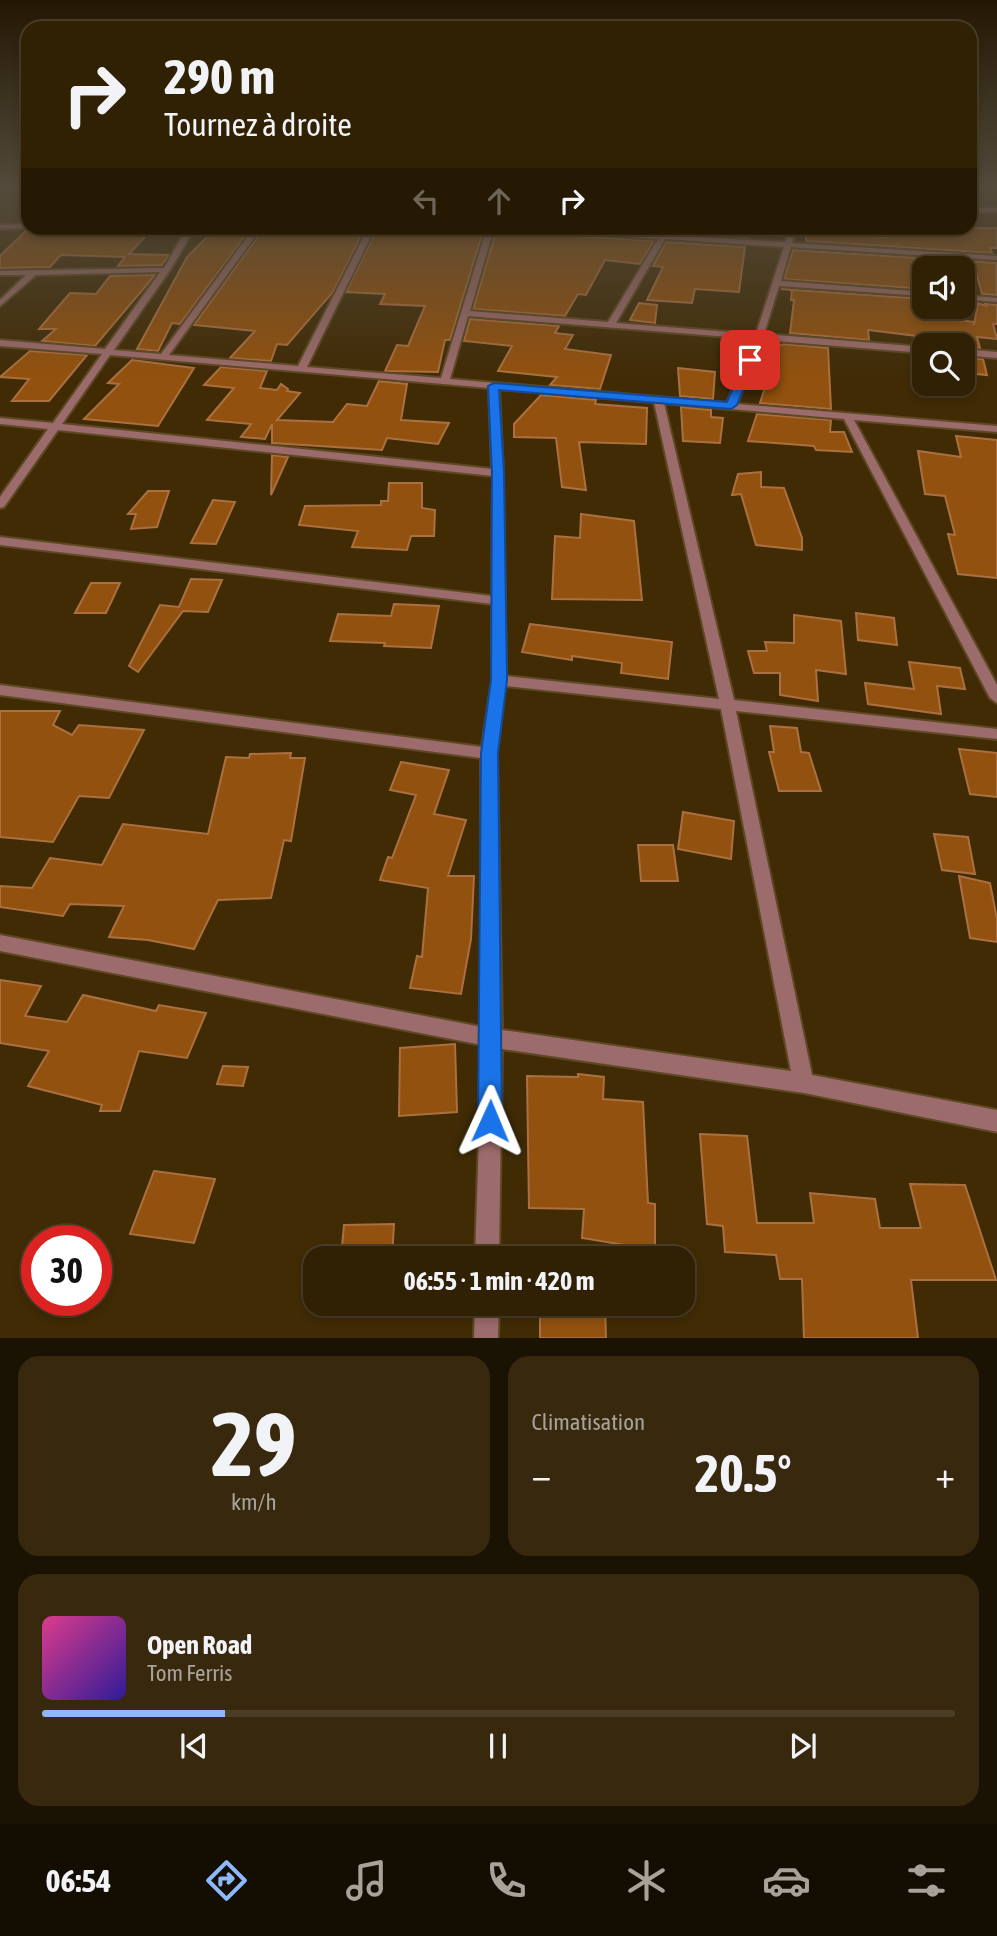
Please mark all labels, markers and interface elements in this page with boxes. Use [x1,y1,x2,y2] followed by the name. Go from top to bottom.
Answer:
[164,48,275,104] text: 290 m
[49,49,140,140] icon: right
[164,106,352,143] text: Tournez à droite
[407,182,445,220] icon: left
[480,182,518,220] icon: ahead
[553,182,591,220] icon: right
[912,256,975,396] map controls
[912,256,975,319] button: sound
[720,330,780,390] pin
[912,333,975,396] button: search
[731,341,769,379] icon: arrive
[453,1084,527,1158] position arrow
[21,1225,112,1316] speed limit sign: 30
[404,1266,594,1296] text: 06:55 · 1 min · 420 m
[211,1391,297,1495] text: 29
[532,1409,645,1435] text: Climatisation
[695,1443,792,1503] text: 20.5°
[532,1453,551,1496] text: −
[935,1453,955,1496] text: +
[231,1489,277,1515] text: km/h
[147,1630,252,1660] text: Open Road
[147,1660,232,1686] text: Tom Ferris
[175,1727,213,1765] icon: previous
[479,1727,517,1765] icon: pause
[784,1727,822,1765] icon: next
[202,1856,251,1905] icon: directions
[342,1856,391,1905] icon: music
[482,1856,531,1905] icon: phone
[622,1856,671,1905] icon: climate
[762,1856,811,1905] icon: car
[902,1856,951,1905] icon: filters
[46,1862,111,1899] text: 06:54

